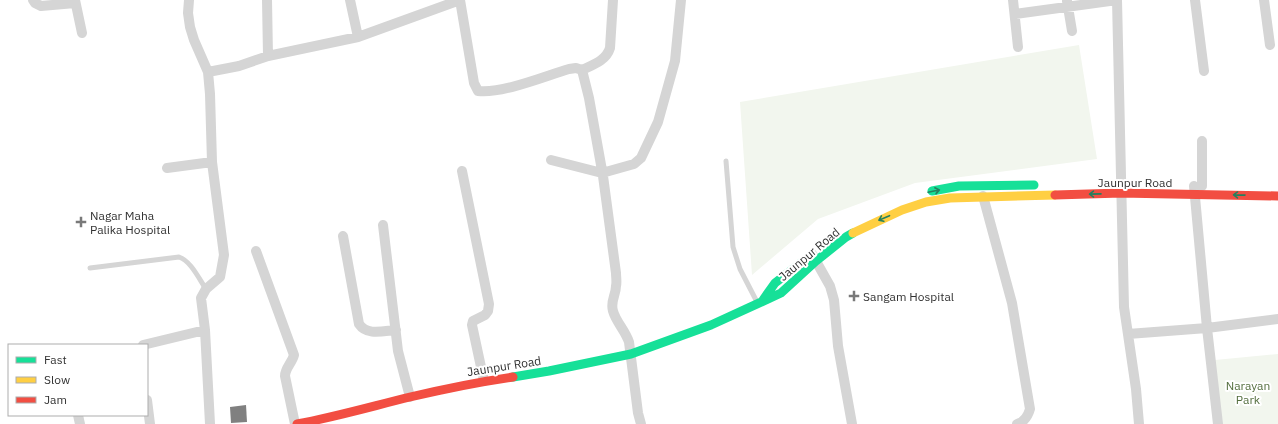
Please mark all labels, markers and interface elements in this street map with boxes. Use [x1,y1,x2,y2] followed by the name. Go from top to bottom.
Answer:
[1098,175,1172,190] street label: Jaunpur Road
[927,186,940,194] one-way arrow
[1089,190,1102,198] one-way arrow
[1233,191,1246,199] one-way arrow
[90,208,170,237] place label: Nagar Maha Palika Hospital
[879,215,891,222] one-way arrow
[75,216,87,228] marker: Nagar Maha Palika Hospital
[776,224,842,284] street label: Jaunpur Road
[863,289,954,304] place label: Sangam Hospital
[848,290,860,302] marker: Sangam Hospital
[8,344,148,416] legend
[44,352,67,367] text: Fast
[466,353,542,379] street label: Jaunpur Road
[44,372,70,387] text: Slow
[1226,378,1270,407] park label: Narayan Park
[44,392,67,407] text: Jam

